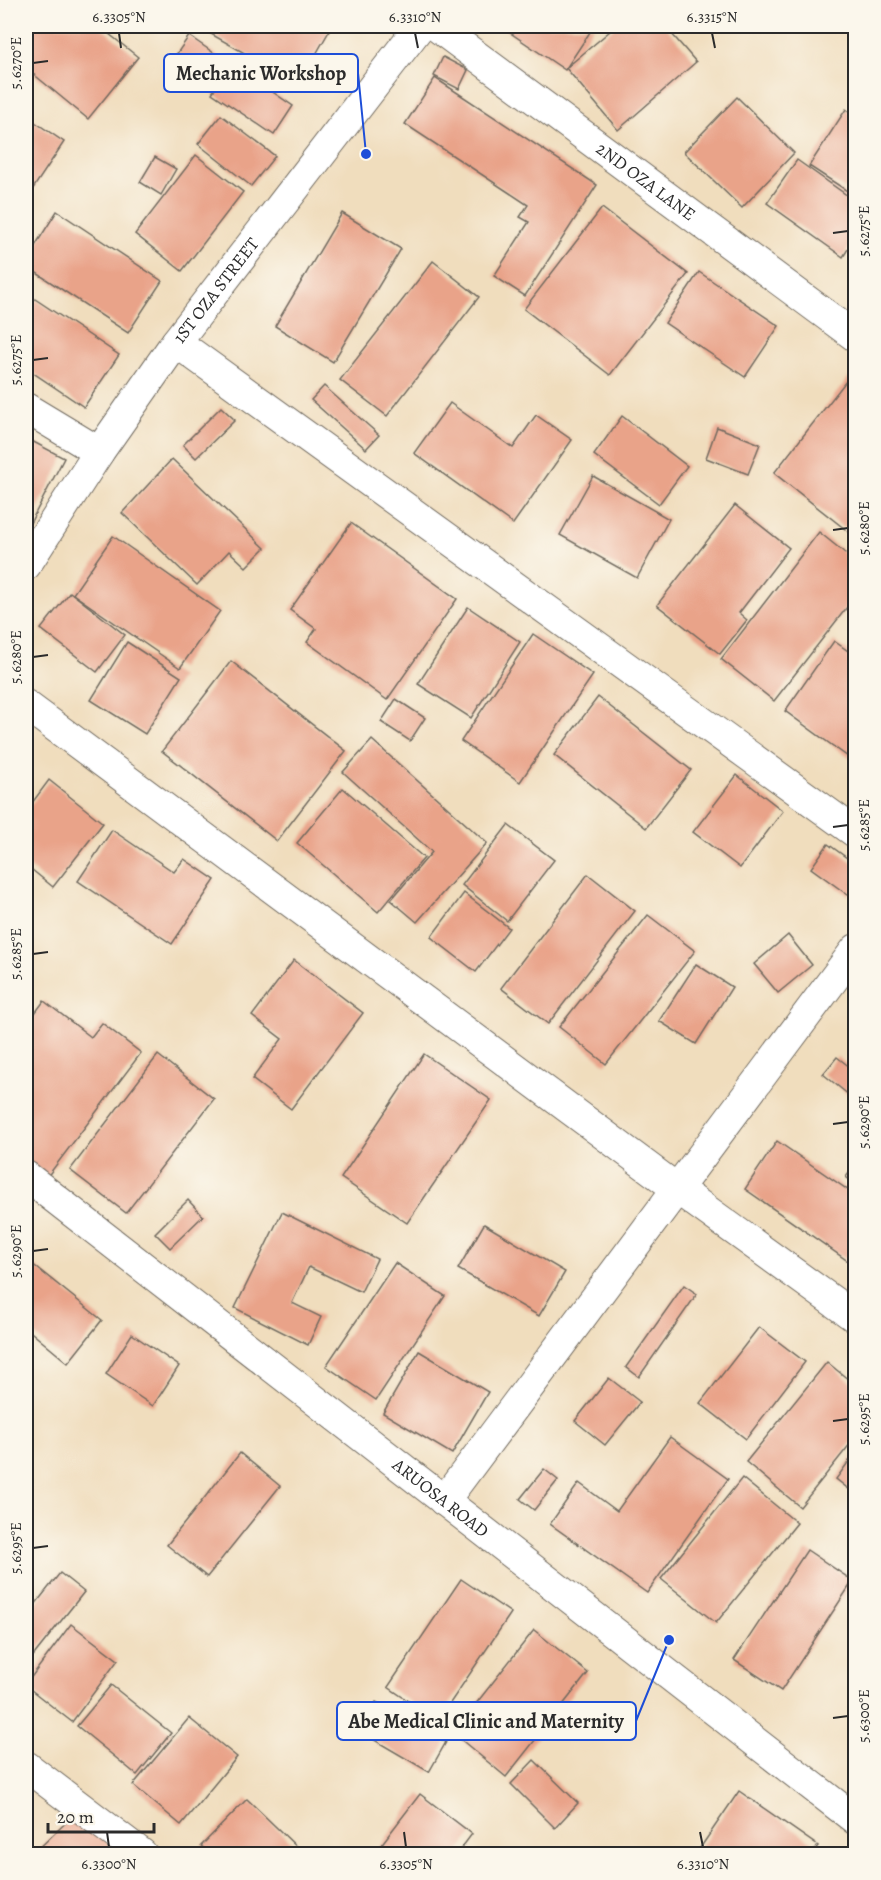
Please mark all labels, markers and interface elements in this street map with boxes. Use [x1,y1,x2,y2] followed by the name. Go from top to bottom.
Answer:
[92,7,146,27] text: 6.3305°N
[389,7,441,27] text: 6.3310°N
[687,7,738,27] text: 6.3315°N
[6,37,26,89] text: 5.6270°E
[164,54,358,92] callout: Mechanic Workshop
[176,60,347,87] text: Mechanic Workshop
[591,136,700,226] street label: 2ND OZA LANE
[854,205,874,257] text: 5.6275°E
[167,233,264,348] street label: 1ST OZA STREET
[6,334,26,386] text: 5.6275°E
[854,501,874,555] text: 5.6280°E
[6,630,26,684] text: 5.6280°E
[854,799,874,851] text: 5.6285°E
[6,928,26,980] text: 5.6285°E
[854,1095,874,1149] text: 5.6290°E
[6,1224,26,1278] text: 5.6290°E
[854,1393,874,1445] text: 5.6295°E
[387,1452,494,1543] street label: ARUOSA ROAD
[6,1522,26,1574] text: 5.6295°E
[854,1689,874,1743] text: 5.6300°E
[337,1702,636,1740] callout: Abe Medical Clinic and Maternity
[347,1708,625,1735] text: Abe Medical Clinic and Maternity
[48,1796,154,1834] scale bar
[57,1805,94,1829] text: 20 m
[81,1854,137,1874] text: 6.3300°N
[379,1854,433,1874] text: 6.3305°N
[677,1854,729,1874] text: 6.3310°N

